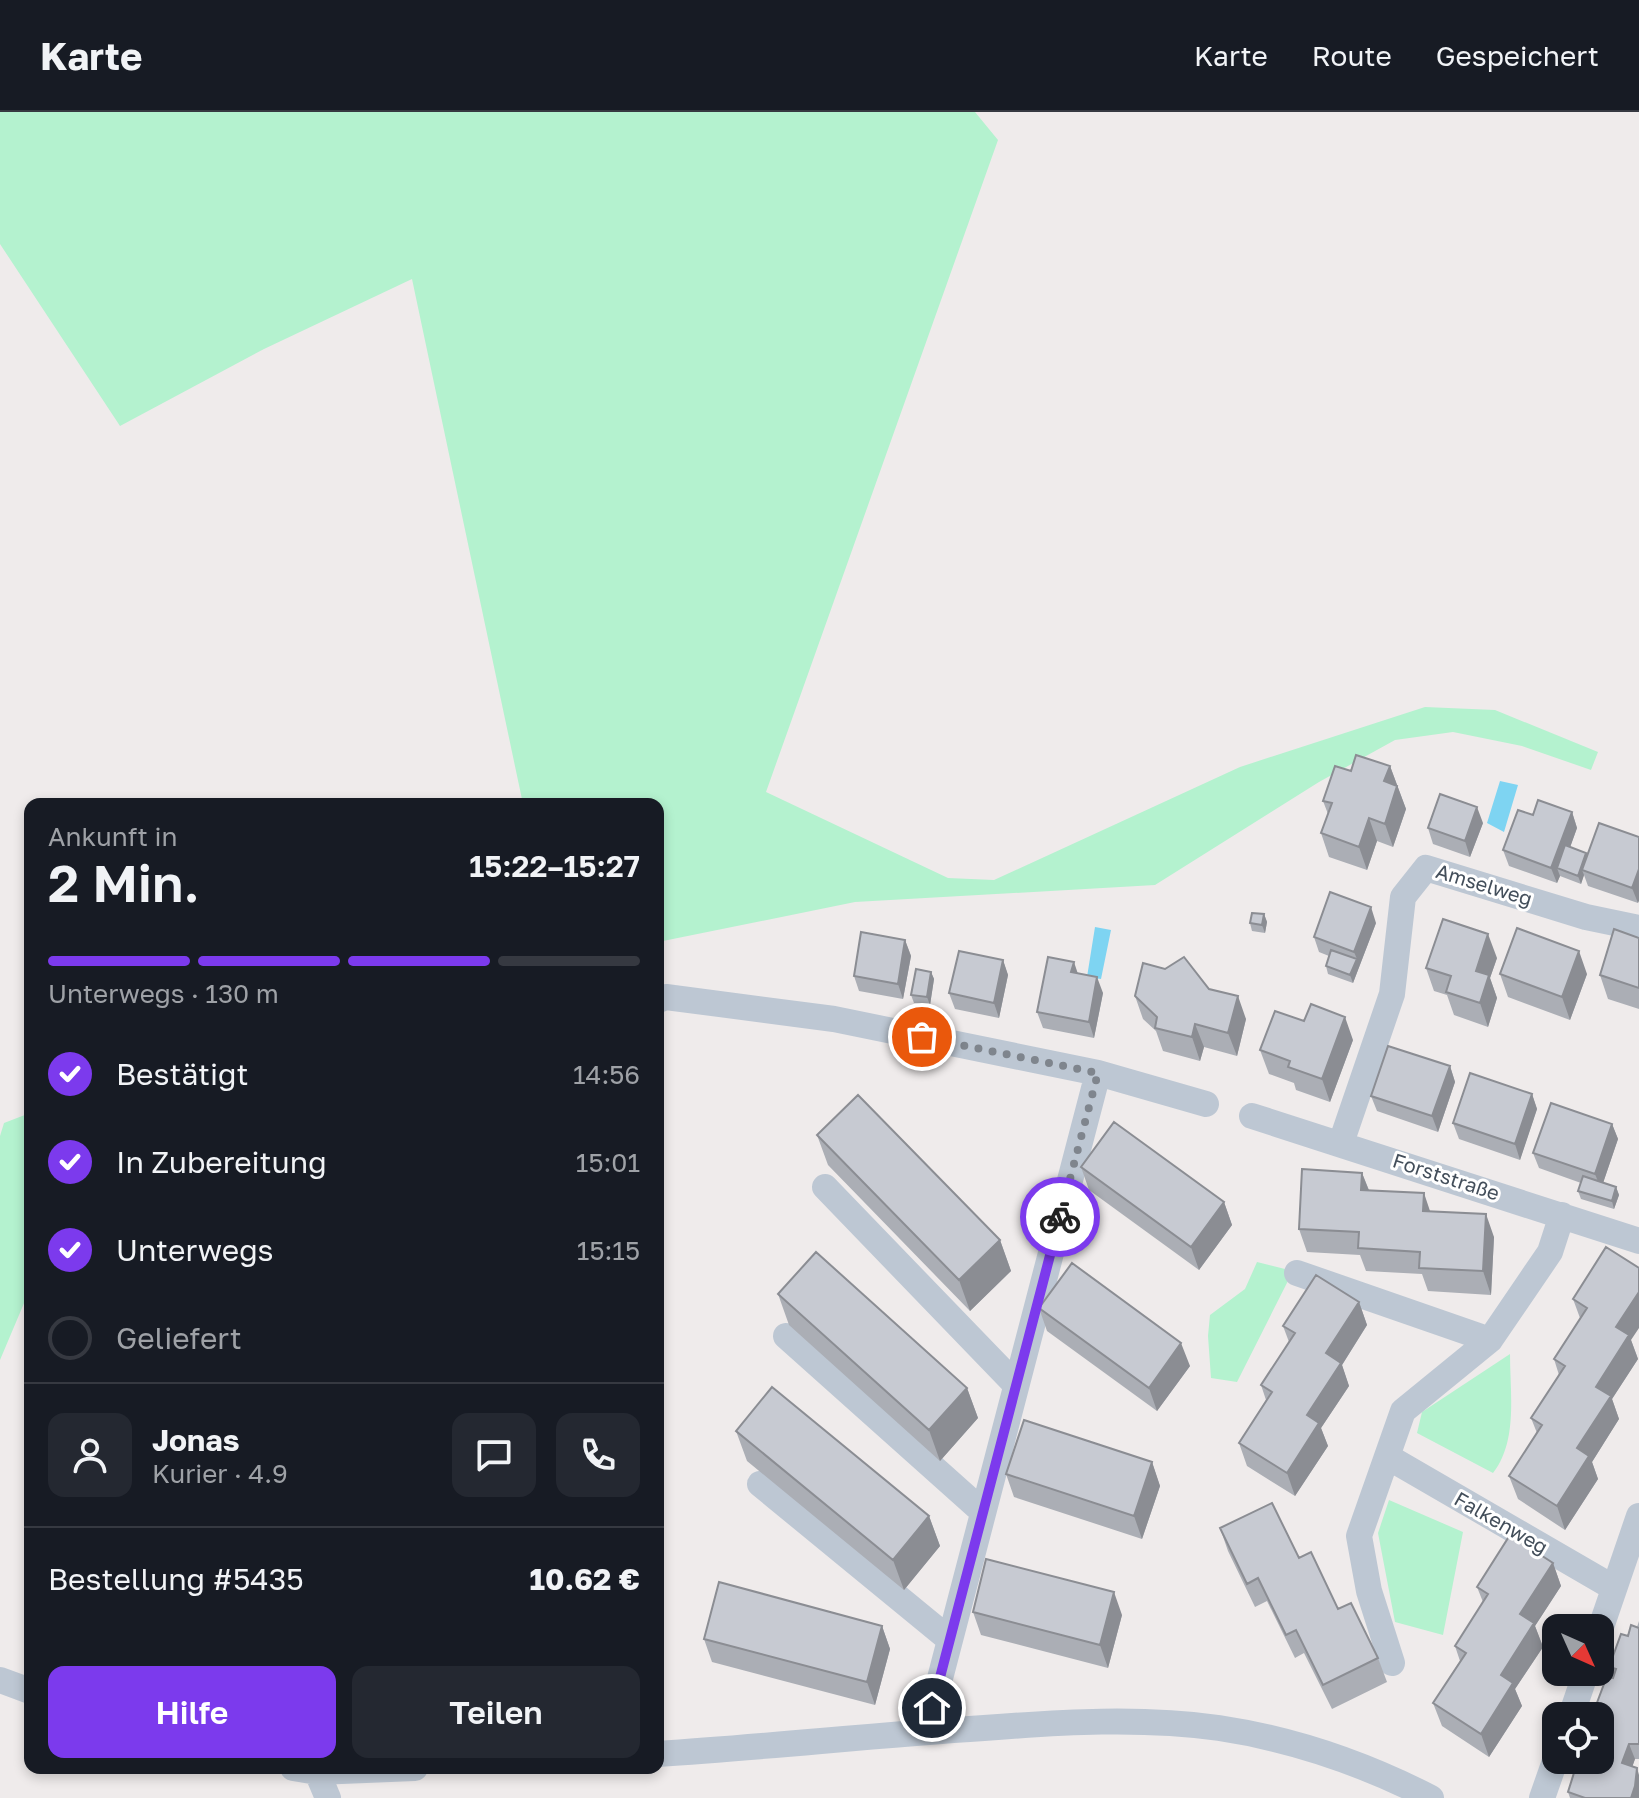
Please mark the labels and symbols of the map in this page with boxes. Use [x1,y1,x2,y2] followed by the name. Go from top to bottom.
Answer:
[1433,858,1535,910] street label: Amselweg
[888,1003,956,1071] pin
[1390,1148,1503,1205] street label: Forststraße
[1020,1177,1100,1257] courier
[1451,1486,1552,1558] street label: Falkenweg
[1542,1614,1614,1686] north arrow
[898,1674,966,1742] pin

